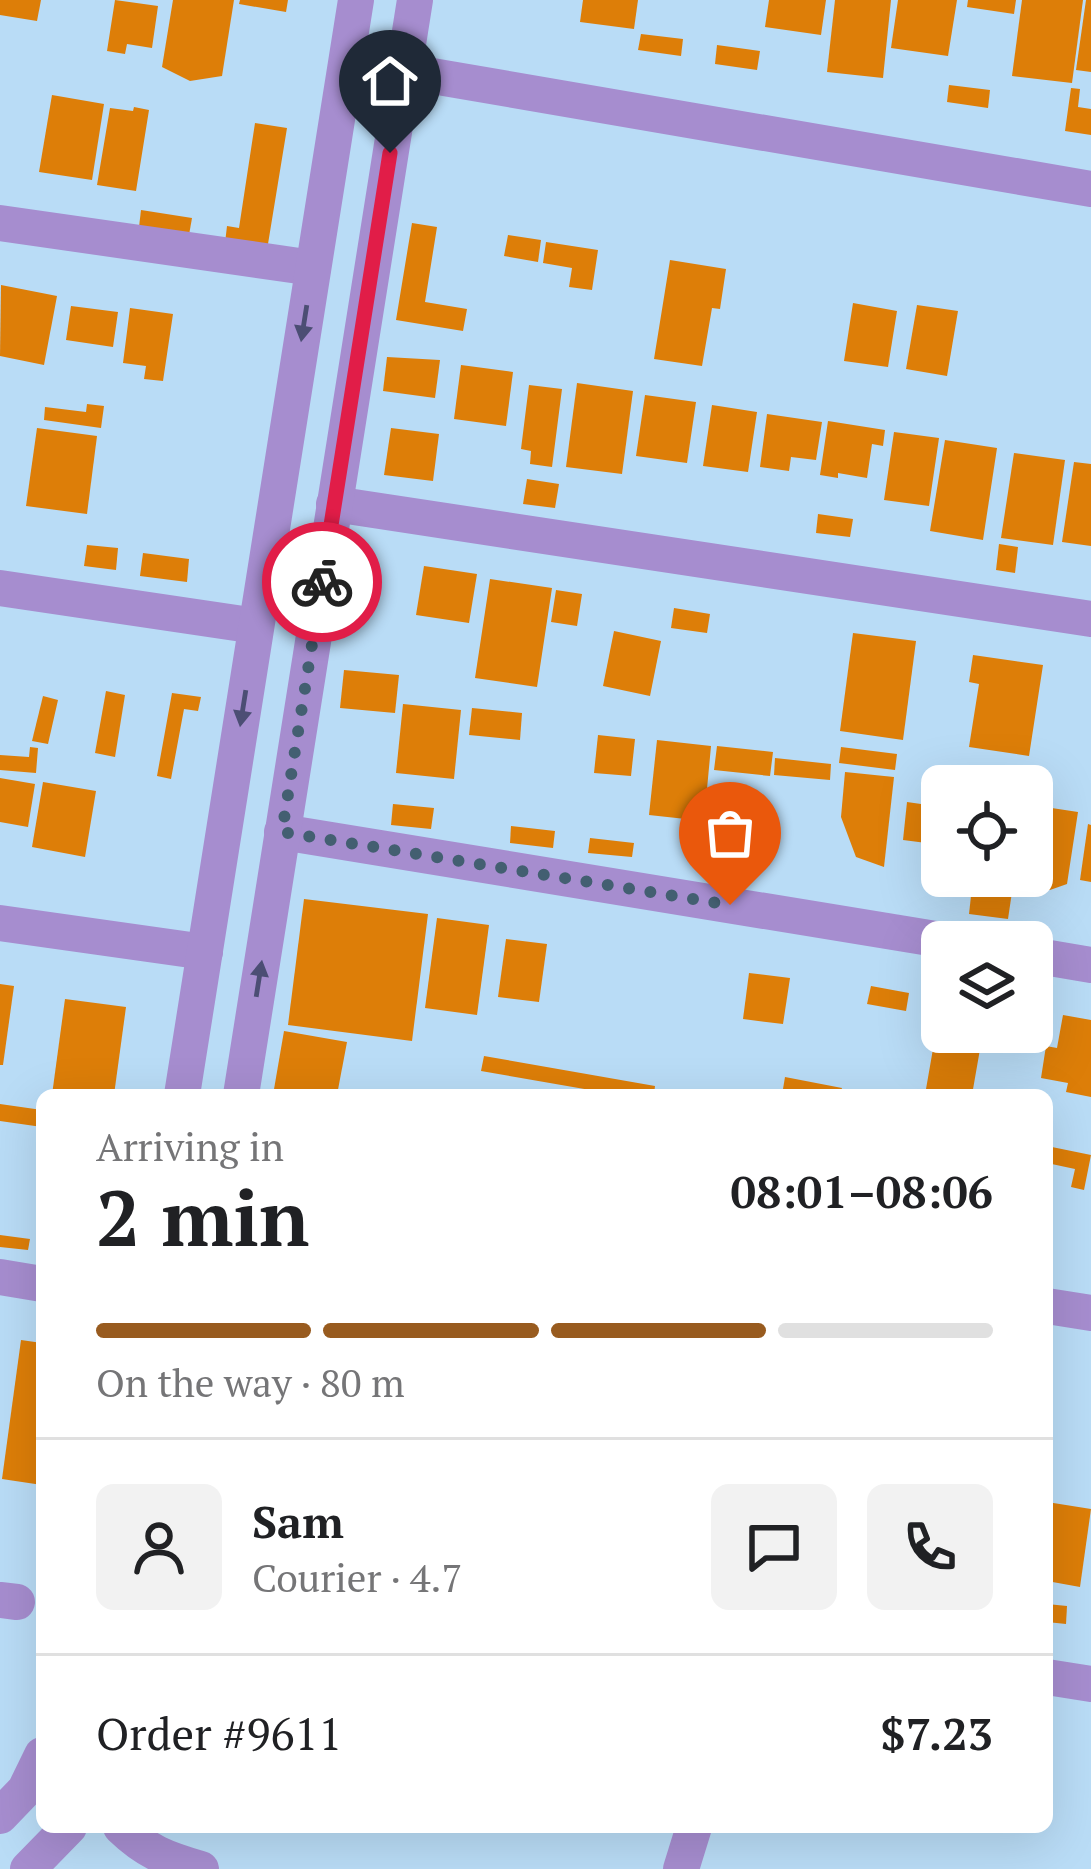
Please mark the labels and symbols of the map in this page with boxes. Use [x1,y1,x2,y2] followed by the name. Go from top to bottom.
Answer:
[339,30,441,153] pin
[294,305,313,342] one-way arrow
[262,522,382,642] courier
[234,690,253,727] one-way arrow
[679,782,781,905] pin
[250,960,268,998] one-way arrow

